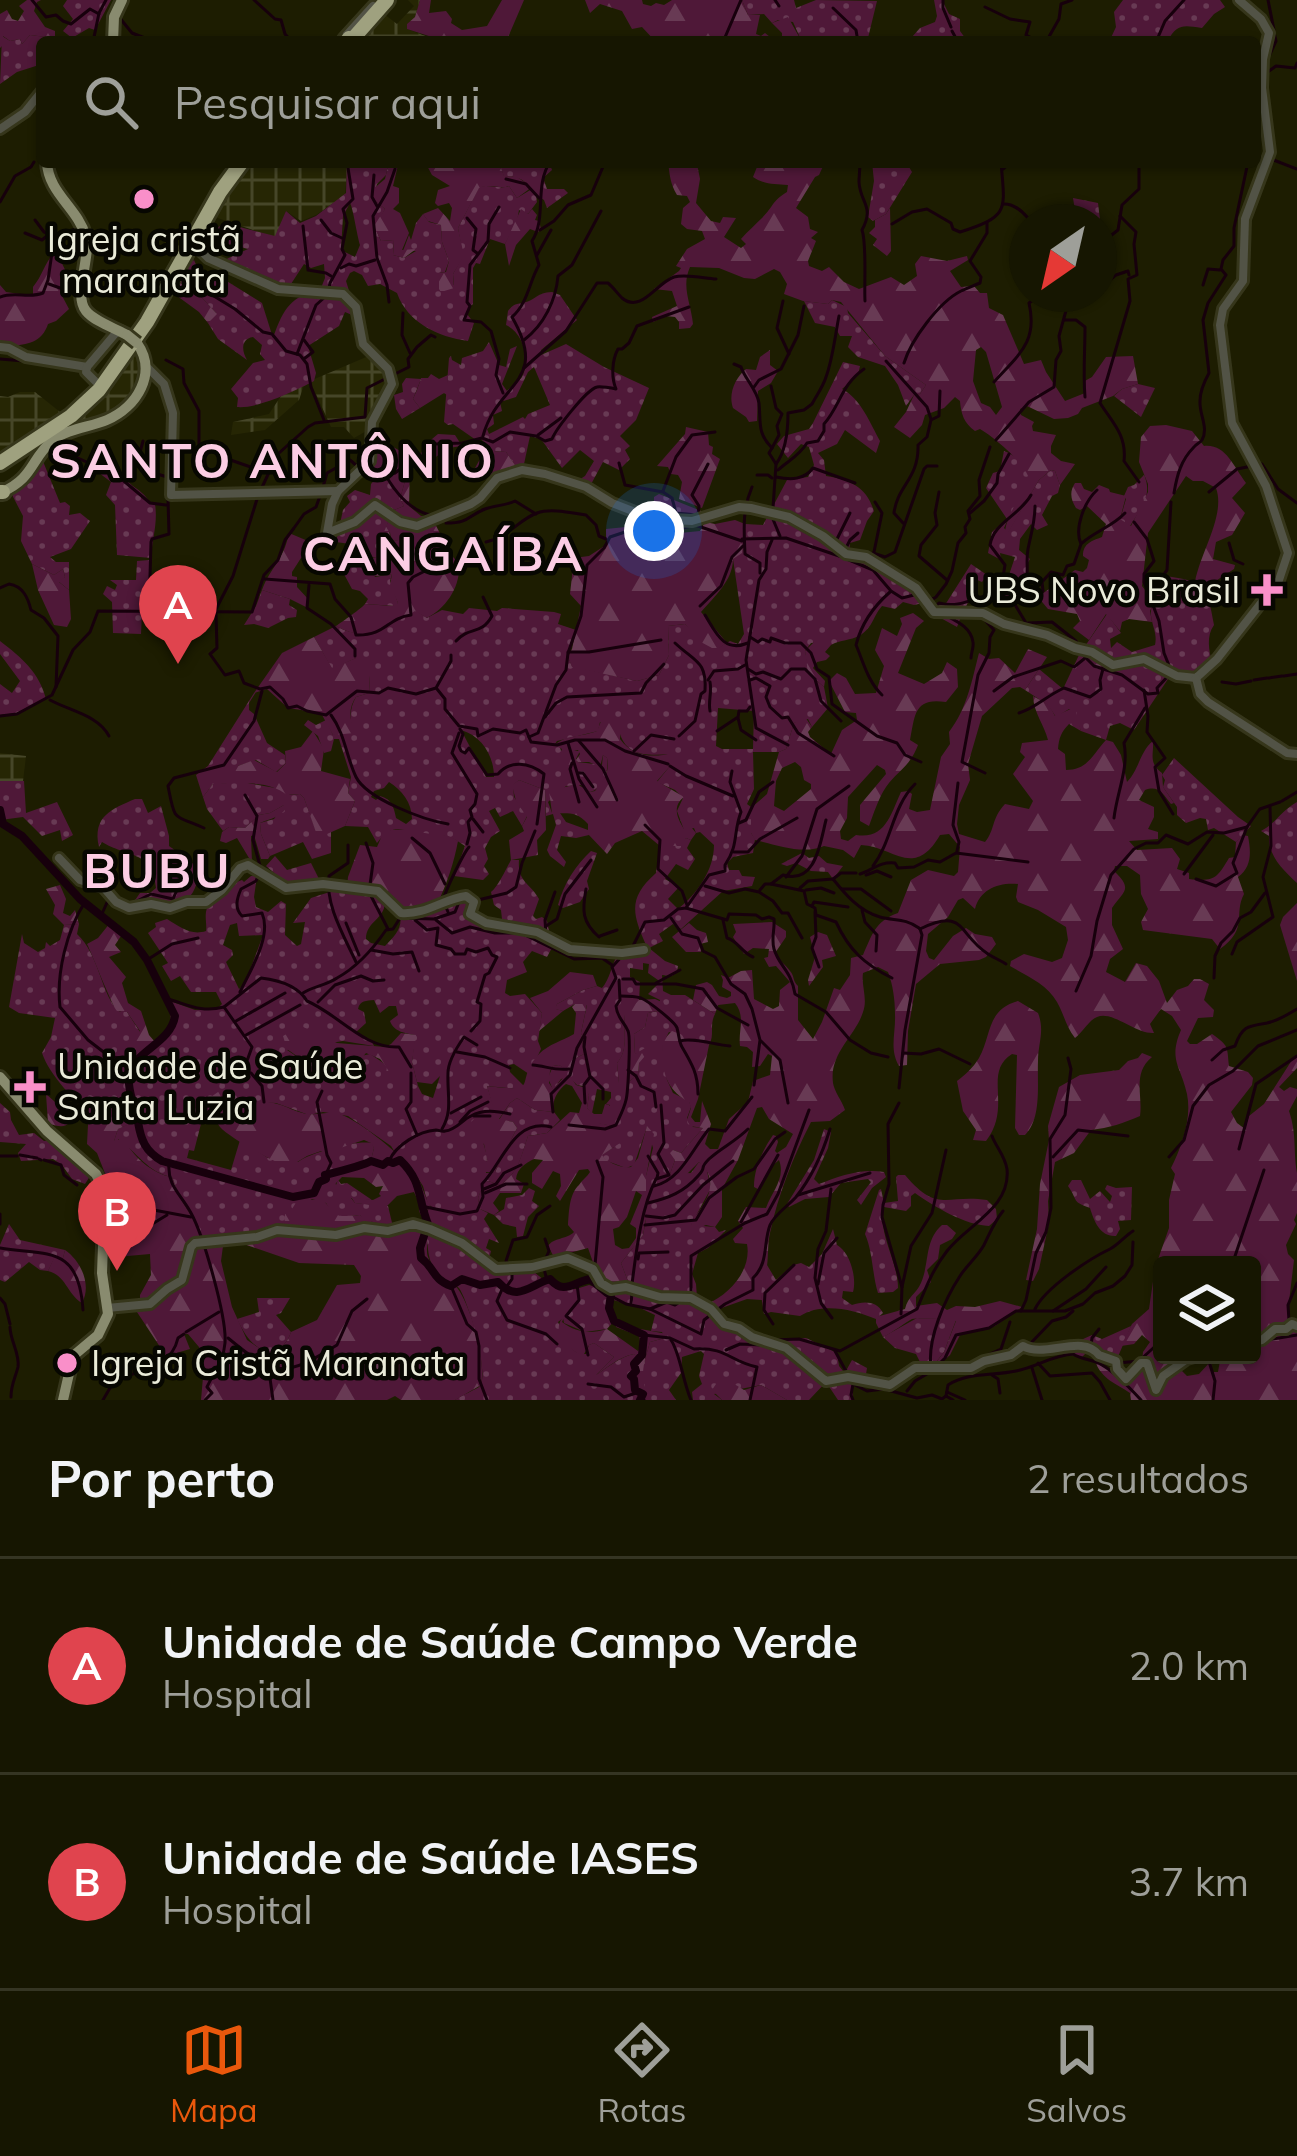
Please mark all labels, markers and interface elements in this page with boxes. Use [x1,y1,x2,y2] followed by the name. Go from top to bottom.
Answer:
[36,36,1261,168] search box
[78,69,144,135] icon: search
[174,74,481,130] text: Pesquisar aqui
[131,186,157,212] marker: Igreja cristã maranata
[1009,204,1117,312] north arrow
[47,216,241,302] place label: Igreja cristã maranata
[50,430,496,490] district label: SANTO ANTÔNIO
[624,501,684,561] your location
[303,523,585,583] district label: CANGAÍBA
[139,565,217,664] pin: A
[967,567,1240,612] place label: UBS Novo Brasil
[1251,574,1283,606] marker: UBS Novo Brasil
[83,840,233,900] district label: BUBU
[57,1043,363,1129] place label: Unidade de Saúde Santa Luzia
[14,1071,46,1103] marker: Unidade de Saúde Santa Luzia
[78,1172,156,1271] pin: B
[1153,1256,1261,1364] map controls
[1153,1256,1261,1364] button: layers
[91,1340,465,1385] place label: Igreja Cristã Maranata
[54,1350,80,1376] marker: Igreja Cristã Maranata
[48,1446,275,1510] text: Por perto
[1027,1454,1249,1503] text: 2 resultados
[162,1613,858,1669] text: Unidade de Saúde Campo Verde
[72,1641,102,1690] text: A
[1129,1641,1249,1690] text: 2.0 km
[162,1669,313,1718] text: Hospital
[162,1829,699,1885] text: Unidade de Saúde IASES
[74,1857,100,1906] text: B
[1129,1857,1249,1906] text: 3.7 km
[162,1885,313,1934] text: Hospital
[170,2017,258,2130] tab: Mapa
[598,2017,686,2130] tab: Rotas
[1026,2017,1127,2130] tab: Salvos

